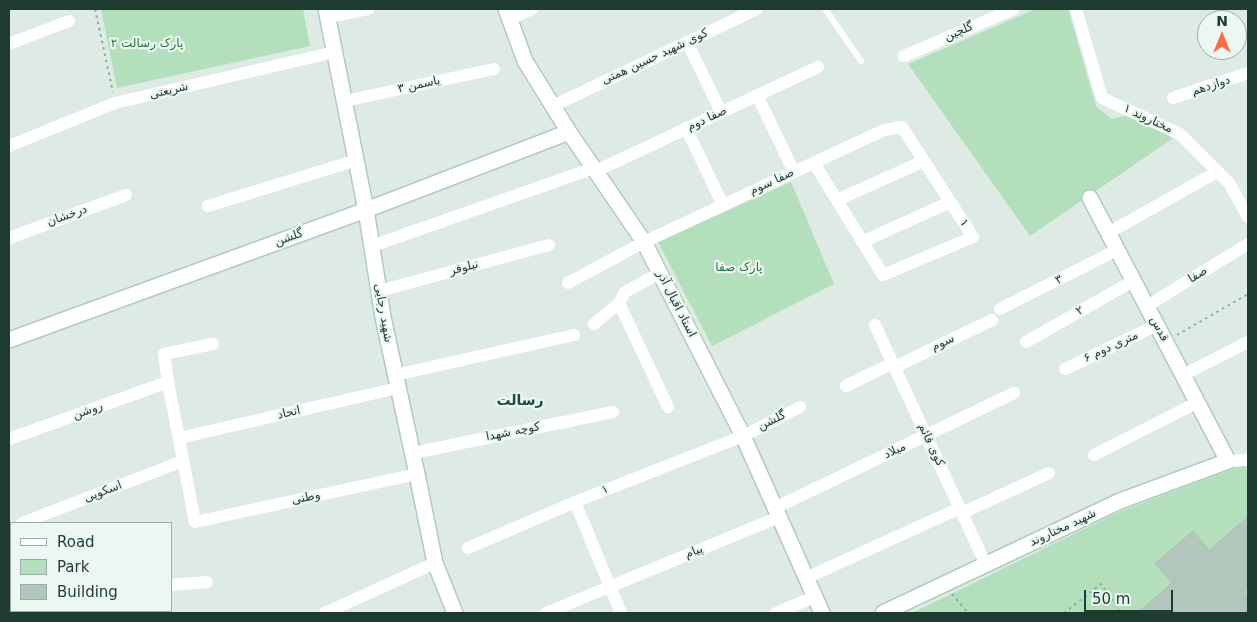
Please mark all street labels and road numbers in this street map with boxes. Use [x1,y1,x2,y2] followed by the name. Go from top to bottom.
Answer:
[942,19,976,45] street label: گلچین
[599,26,711,88] street label: کوی شهید حسین همتی
[396,73,442,97] street label: یاسمن ۳
[1190,73,1232,99] street label: دوازدهم
[148,80,190,102] street label: شریعتی
[1121,101,1175,137] street label: مختاروند ۱
[685,104,729,134] street label: صفا دوم
[747,165,797,199] street label: صفا سوم
[45,202,89,230] street label: درخشان
[956,216,972,230] street label: ۱
[273,226,305,250] street label: گلشن
[448,257,480,279] street label: نیلوفر
[1186,264,1210,286] street label: صفا
[653,268,699,340] street label: استاد اقبال آذر
[1053,272,1065,288] street label: ۳
[371,282,395,344] street label: شهید رجایی
[1074,303,1086,319] street label: ۲
[1146,314,1172,344] street label: قدس
[1081,328,1141,366] street label: ۶ متری دوم
[929,331,957,355] street label: سوم
[71,399,105,423] street label: روشن
[276,403,302,423] street label: اتحاد
[756,408,788,434] street label: گلشن
[485,420,541,444] street label: کوچه شهدا
[915,421,947,469] street label: کوی قائم
[882,440,908,462] street label: میلاد
[82,478,124,506] street label: اسکویی
[599,482,611,498] street label: ۱
[290,488,322,508] street label: وطنی
[1027,506,1099,550] street label: شهید مختاروند
[683,542,705,562] street label: پیام

